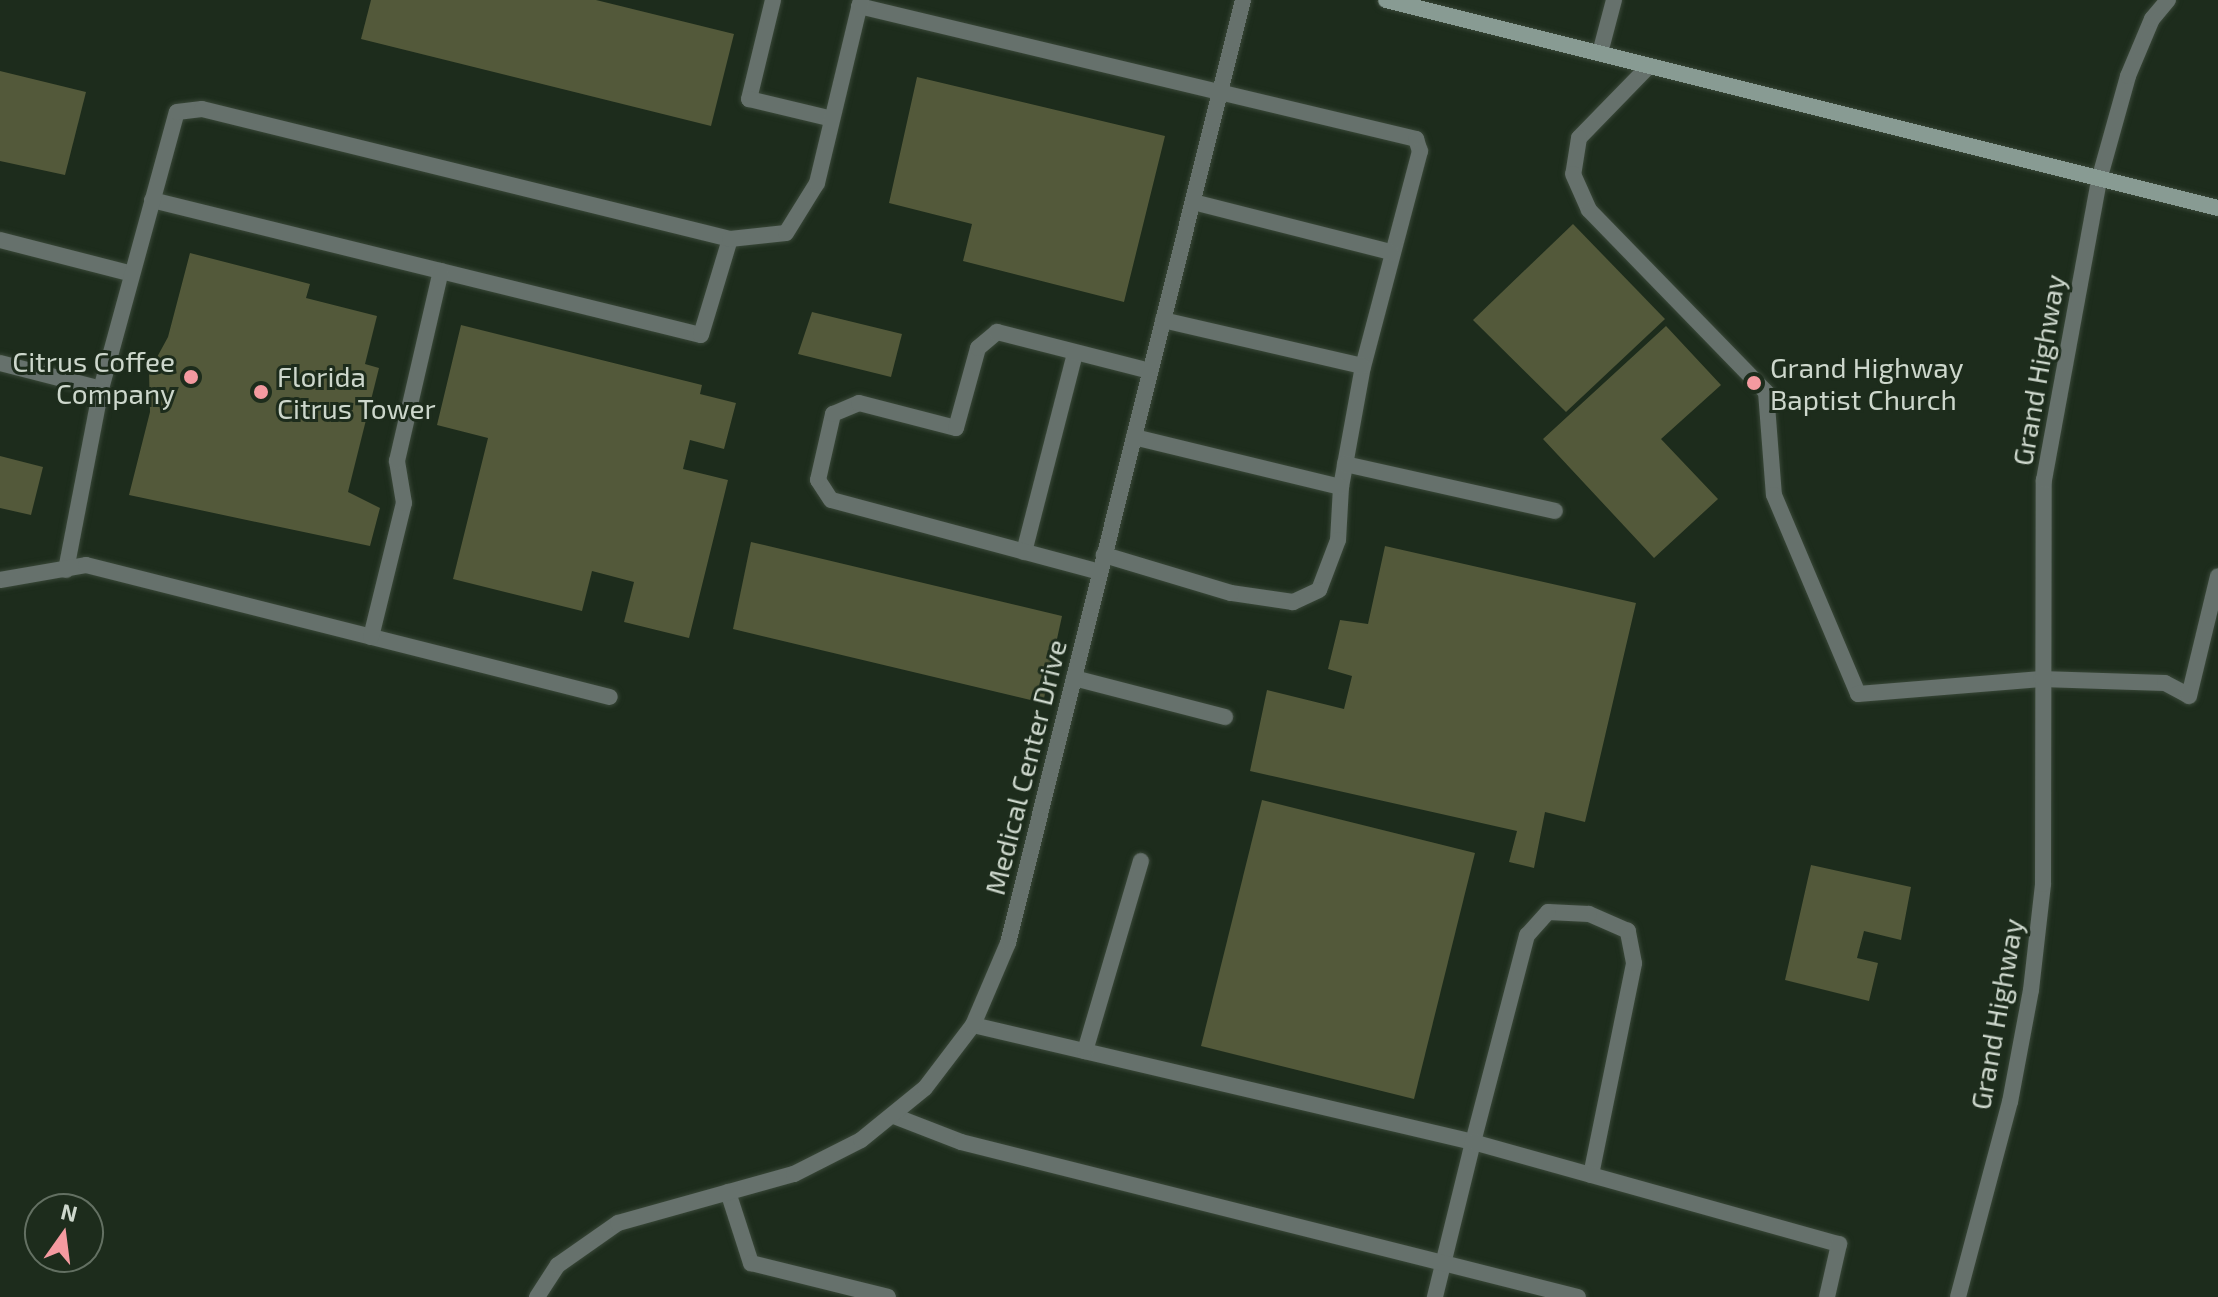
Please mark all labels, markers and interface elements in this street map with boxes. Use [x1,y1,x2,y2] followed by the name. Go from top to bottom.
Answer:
[2005,272,2071,468] street label: Grand Highway
[12,344,175,410] place label: Citrus Coffee Company
[1770,350,1963,416] place label: Grand Highway Baptist Church
[277,359,436,425] place label: Florida Citrus Tower
[182,368,200,386] marker: Citrus Coffee Company
[1745,374,1763,392] marker: Grand Highway Baptist Church
[252,383,270,401] marker: Florida Citrus Tower
[977,635,1073,899] street label: Medical Center Drive
[1963,916,2029,1112] street label: Grand Highway
[24,1193,104,1273] north arrow
[58,1197,80,1226] text: N

